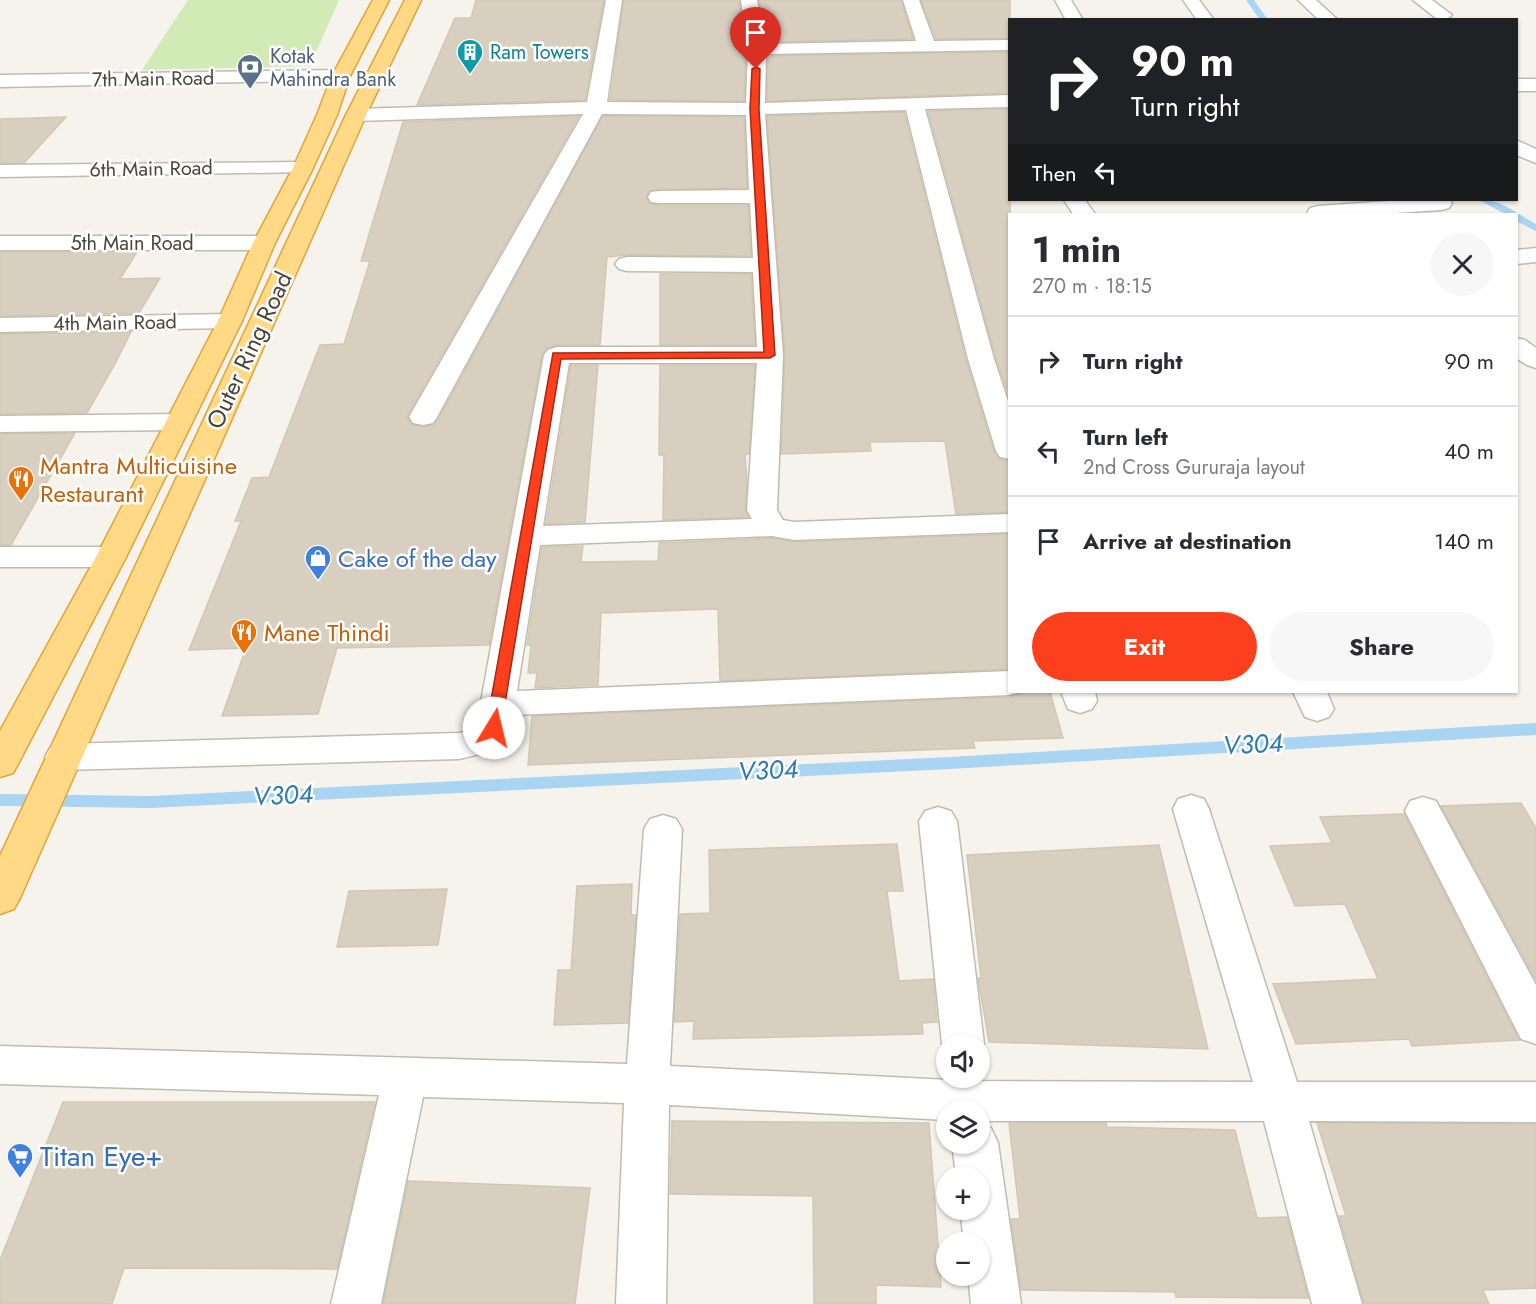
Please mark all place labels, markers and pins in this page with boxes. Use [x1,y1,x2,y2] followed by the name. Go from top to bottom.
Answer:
[730,7,781,69] pin
[455,37,485,75] building icon: Ram Towers
[490,38,589,67] place label: Ram Towers
[270,42,396,94] place label: Kotak Mahindra Bank
[235,52,265,90] bank icon: Kotak Mahindra Bank
[40,448,237,511] place label: Mantra Multicuisine Restaurant
[6,464,36,502] restaurant icon: Mantra Multicuisine Restaurant
[338,541,497,576] place label: Cake of the day
[303,543,333,581] shop icon: Cake of the day
[264,615,390,650] place label: Mane Thindi
[229,617,259,655] restaurant icon: Mane Thindi
[40,1136,163,1177] place label: Titan Eye+
[5,1141,35,1179] supermarket icon: Titan Eye+

